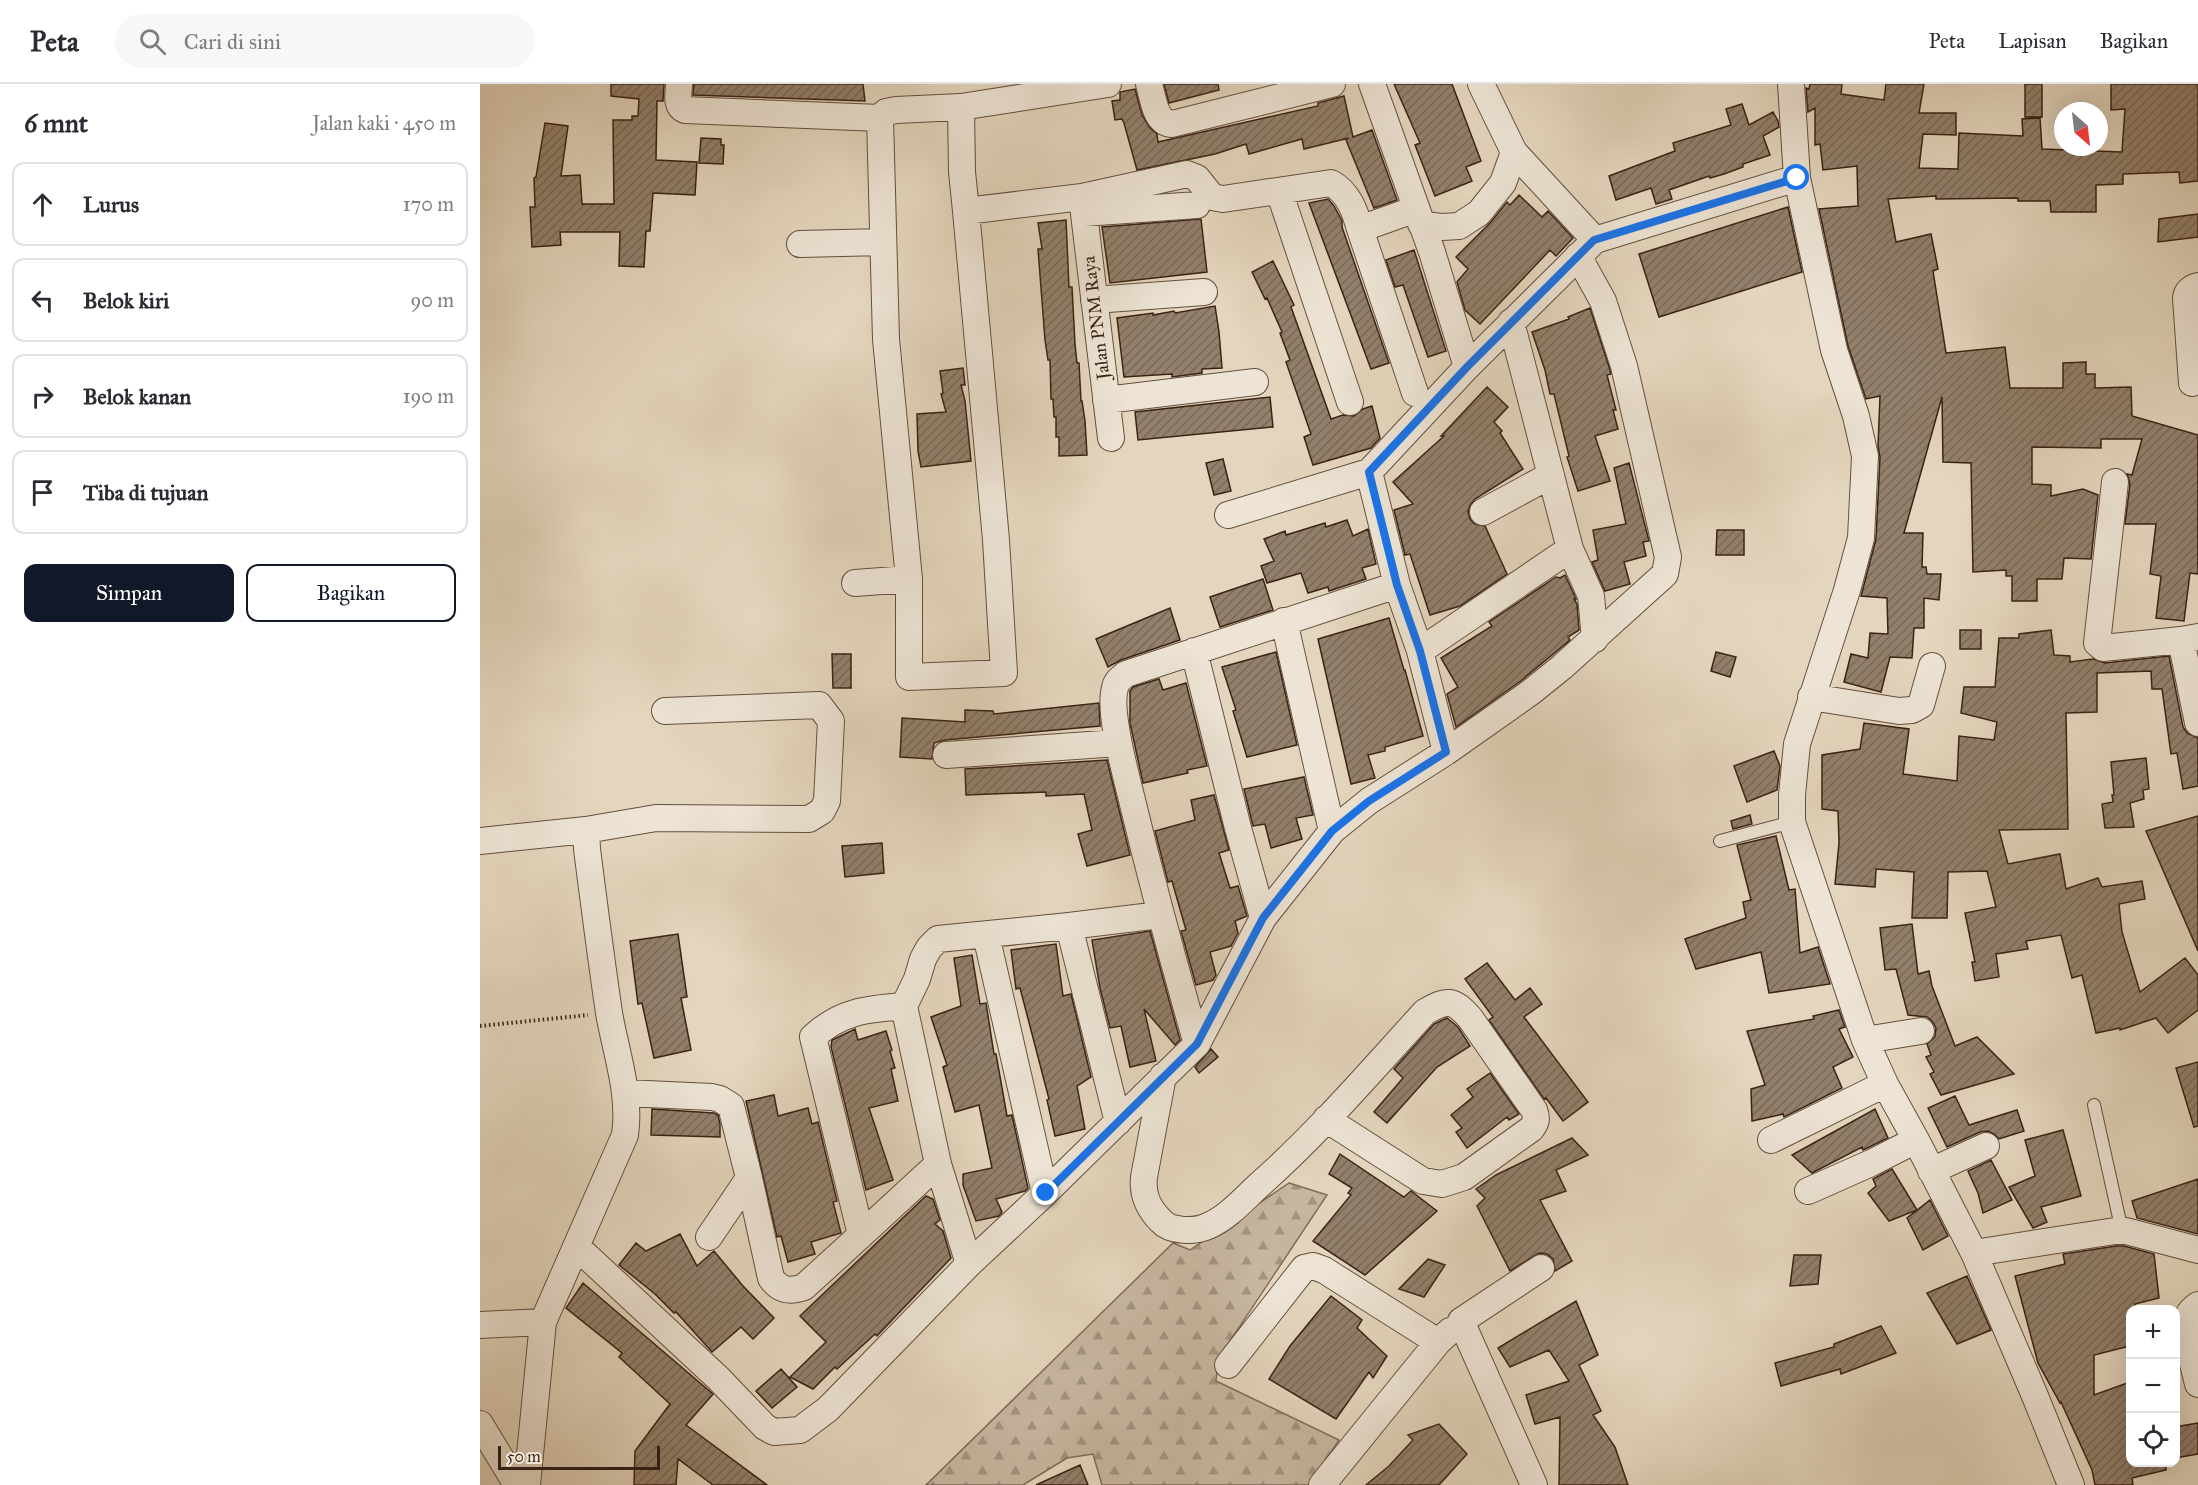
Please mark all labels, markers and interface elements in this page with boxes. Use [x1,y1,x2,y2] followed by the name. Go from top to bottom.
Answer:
[115,14,535,68] search box
[30,24,79,59] text: Peta
[136,25,169,58] icon: search
[184,28,281,55] text: Cari di sini
[1929,28,1965,54] text: Peta
[1998,28,2067,54] text: Lapisan
[2100,28,2168,54] text: Bagikan
[2054,102,2108,156] north arrow
[24,107,88,139] text: 6 mnt
[312,111,456,135] text: Jalan kaki · 450 m
[1783,164,1809,190] route start
[26,188,59,221] icon: ahead
[83,191,139,218] text: Lurus
[403,192,454,216] text: 170 m
[1077,254,1116,383] street label: Jalan PNM Raya
[26,284,59,317] icon: left
[83,287,169,314] text: Belok kiri
[411,288,454,312] text: 90 m
[26,380,59,413] icon: right
[83,383,191,410] text: Belok kanan
[403,384,454,408] text: 190 m
[26,476,59,509] icon: arrive
[83,479,208,506] text: Tiba di tujuan
[24,564,234,622] button: Simpan
[246,564,456,622] button: Bagikan
[1032,1179,1058,1205] route end
[2126,1305,2180,1467] map controls
[2126,1305,2180,1359] button: +
[2126,1359,2180,1413] button: −
[2126,1413,2180,1467] button: locate
[498,1443,660,1470] scale bar
[507,1447,541,1466] text: 50 m

